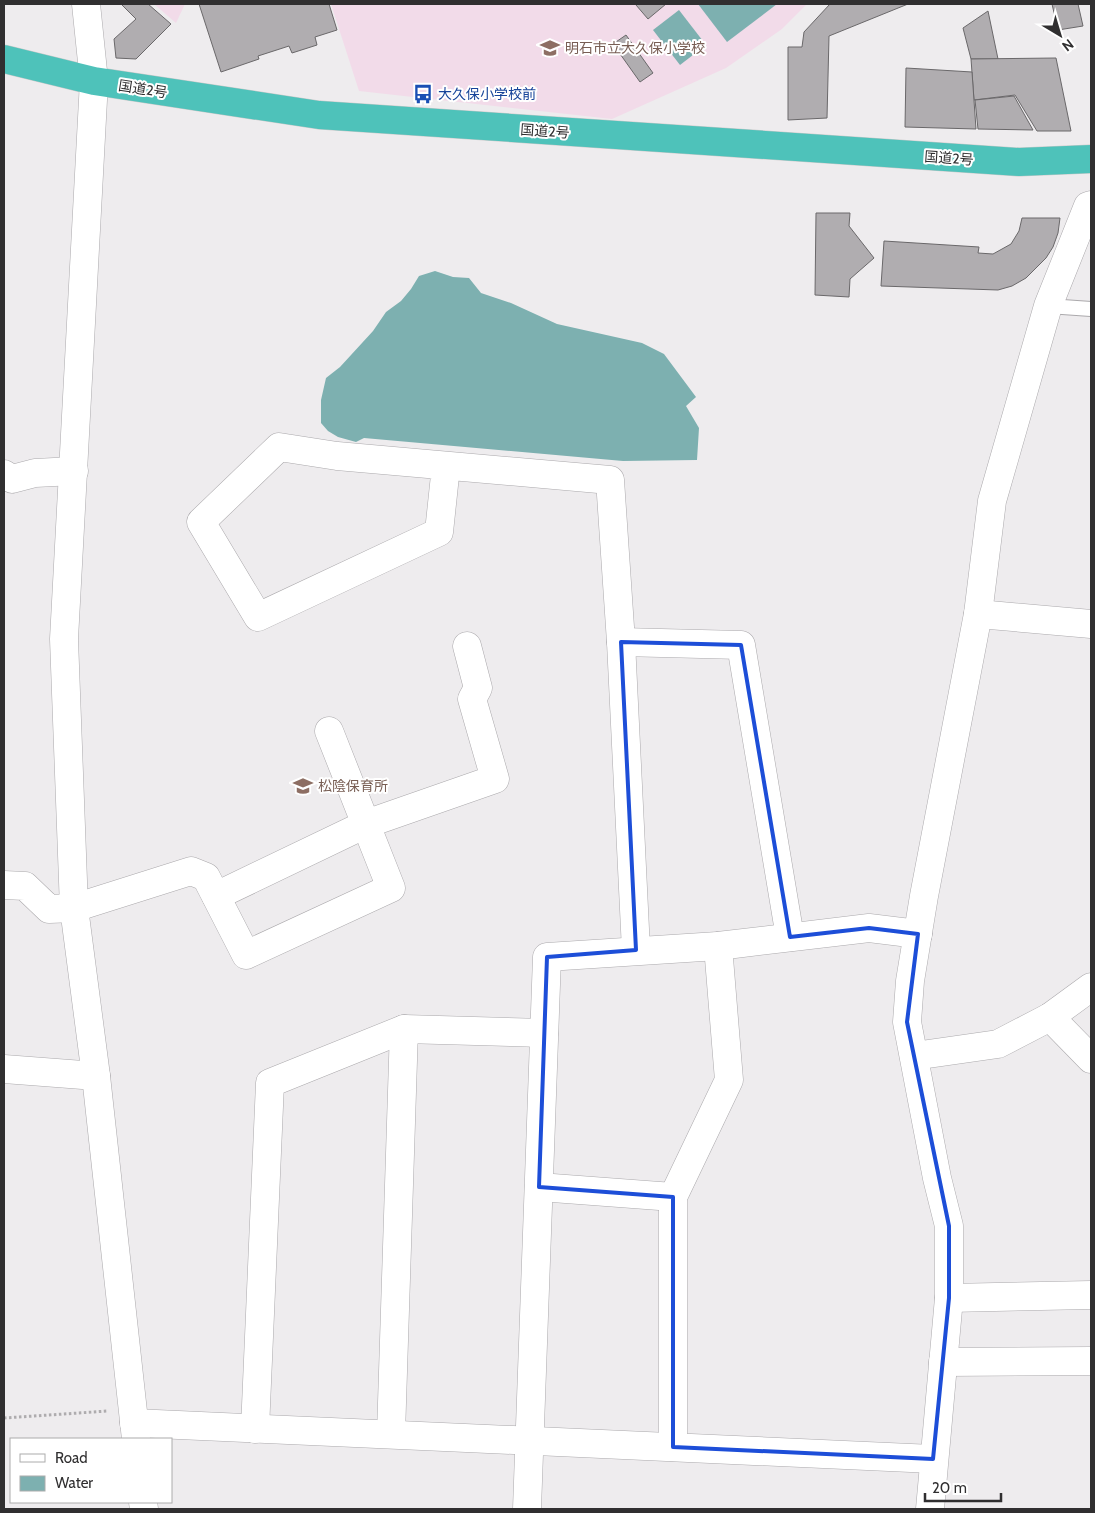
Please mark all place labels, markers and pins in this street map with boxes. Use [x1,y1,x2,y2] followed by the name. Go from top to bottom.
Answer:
[539,37,561,59] school or university icon: 明石市立大久保小学校
[565,39,705,57] place label: 明石市立大久保小学校
[412,83,434,105] bus stop icon: 大久保小学校前
[438,85,536,103] place label: 大久保小学校前
[292,775,314,797] school or university icon: 松陰保育所
[318,777,388,795] place label: 松陰保育所

